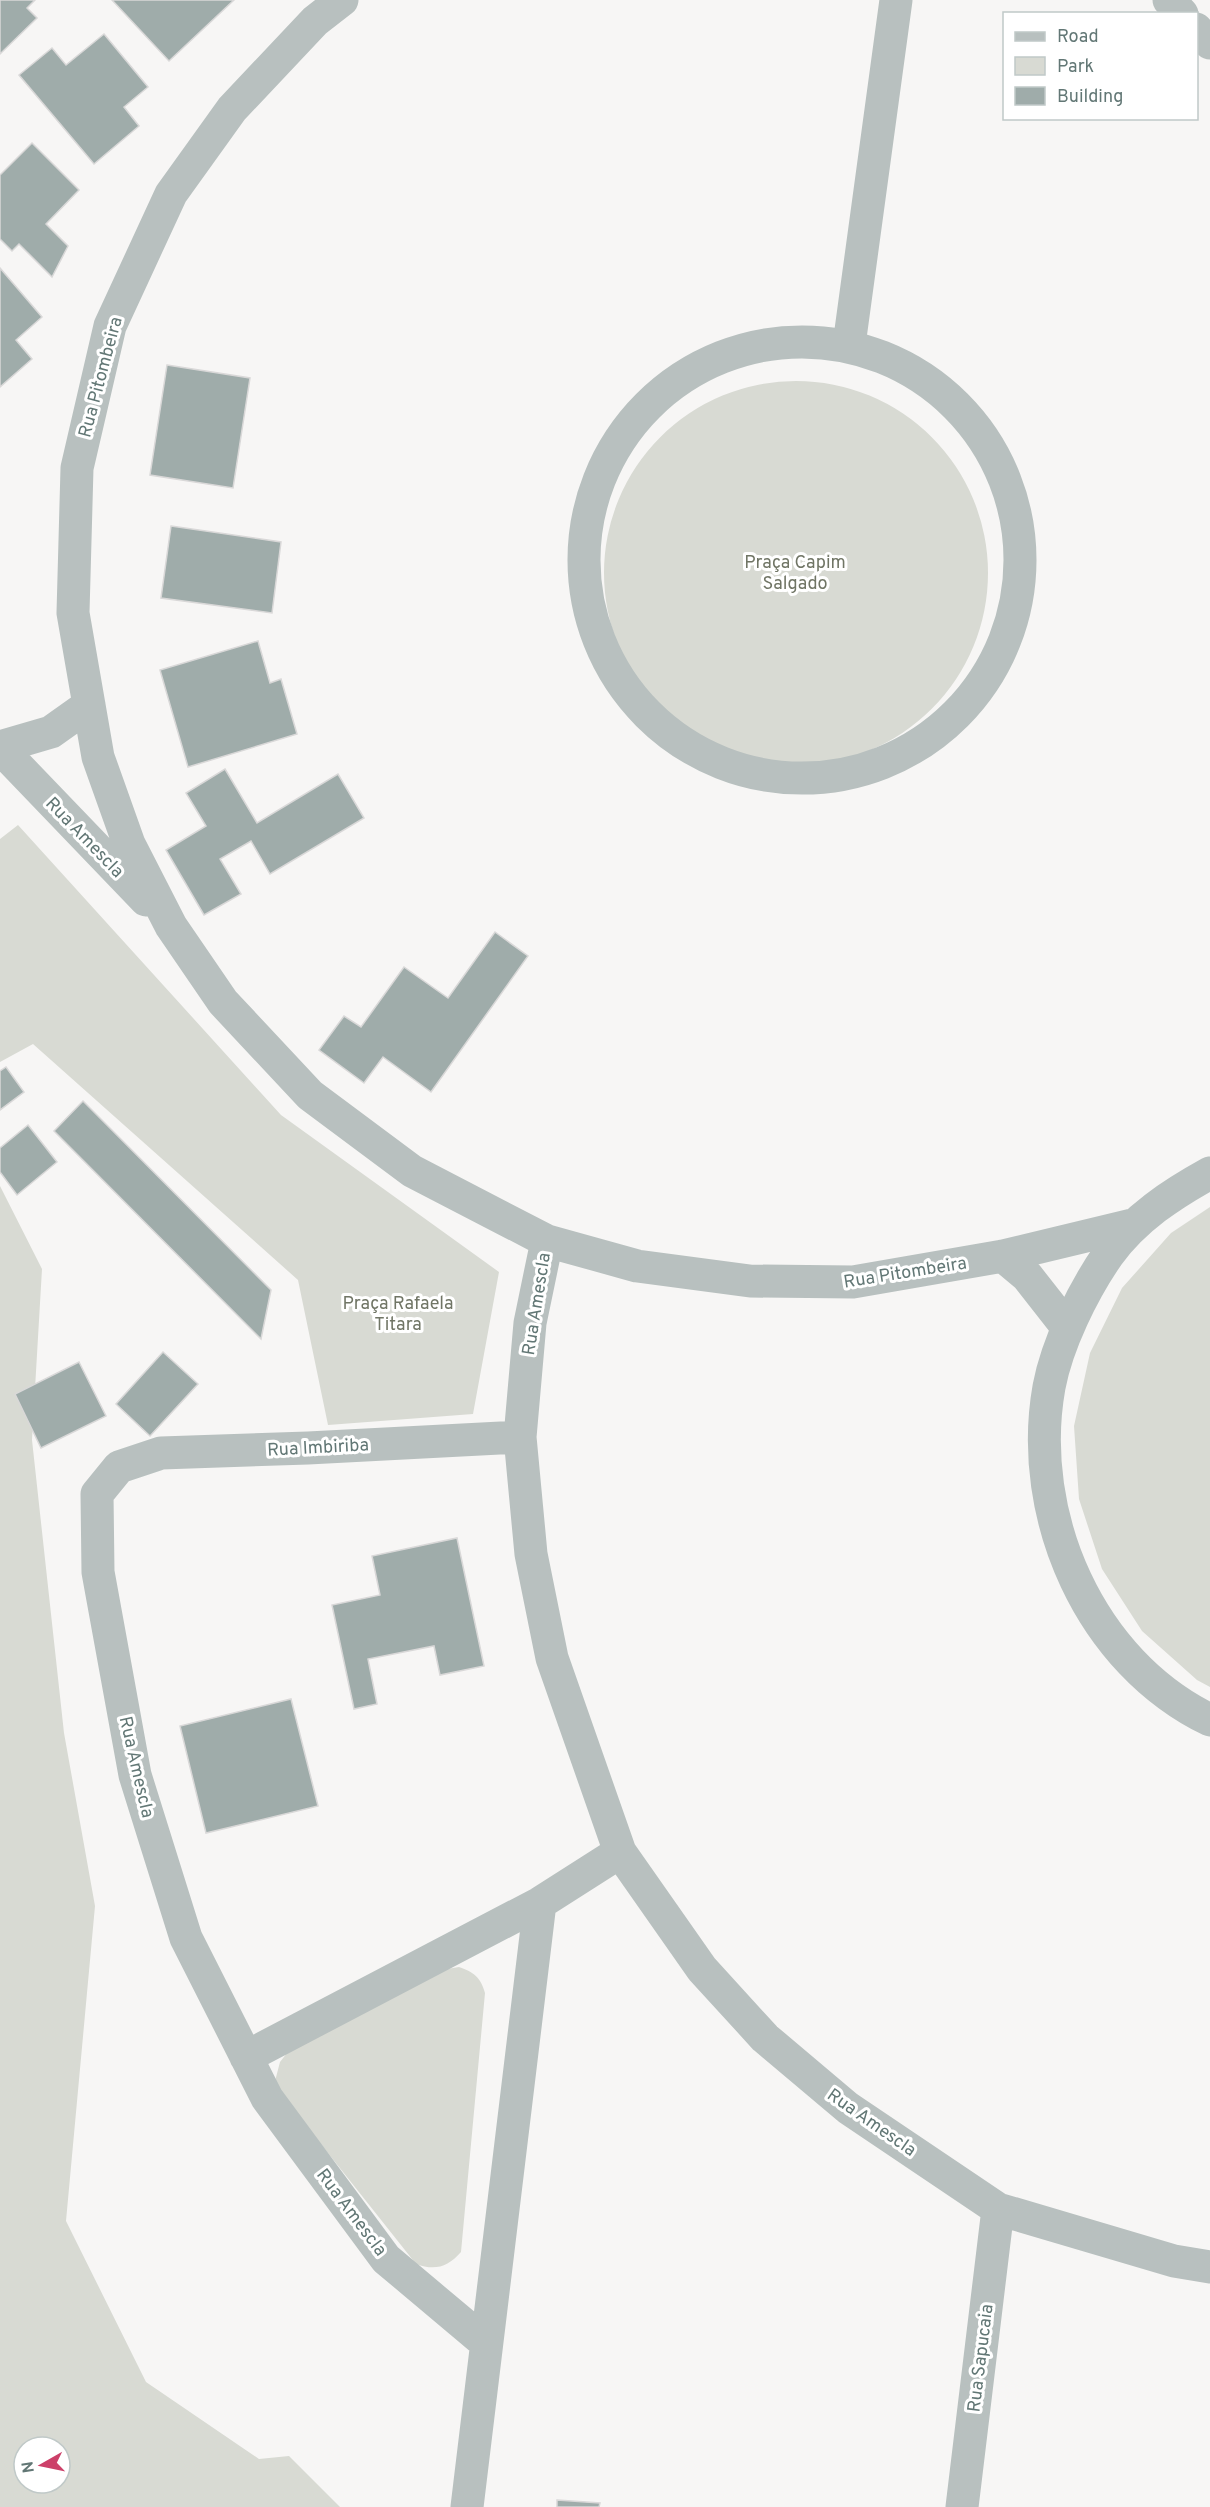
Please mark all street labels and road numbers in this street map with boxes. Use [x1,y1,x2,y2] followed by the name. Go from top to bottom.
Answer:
[74,314,129,440] street label: Rua Pitombeira
[40,793,128,883] street label: Rua Amescla
[518,1251,557,1357] street label: Rua Amescla
[842,1252,968,1295] street label: Rua Pitombeira
[267,1434,370,1463] street label: Rua Imbiriba
[113,1714,158,1820] street label: Rua Amescla
[822,2084,920,2162] street label: Rua Amescla
[310,2165,391,2261] street label: Rua Amescla
[963,2303,1000,2414] street label: Rua Sapucaia

